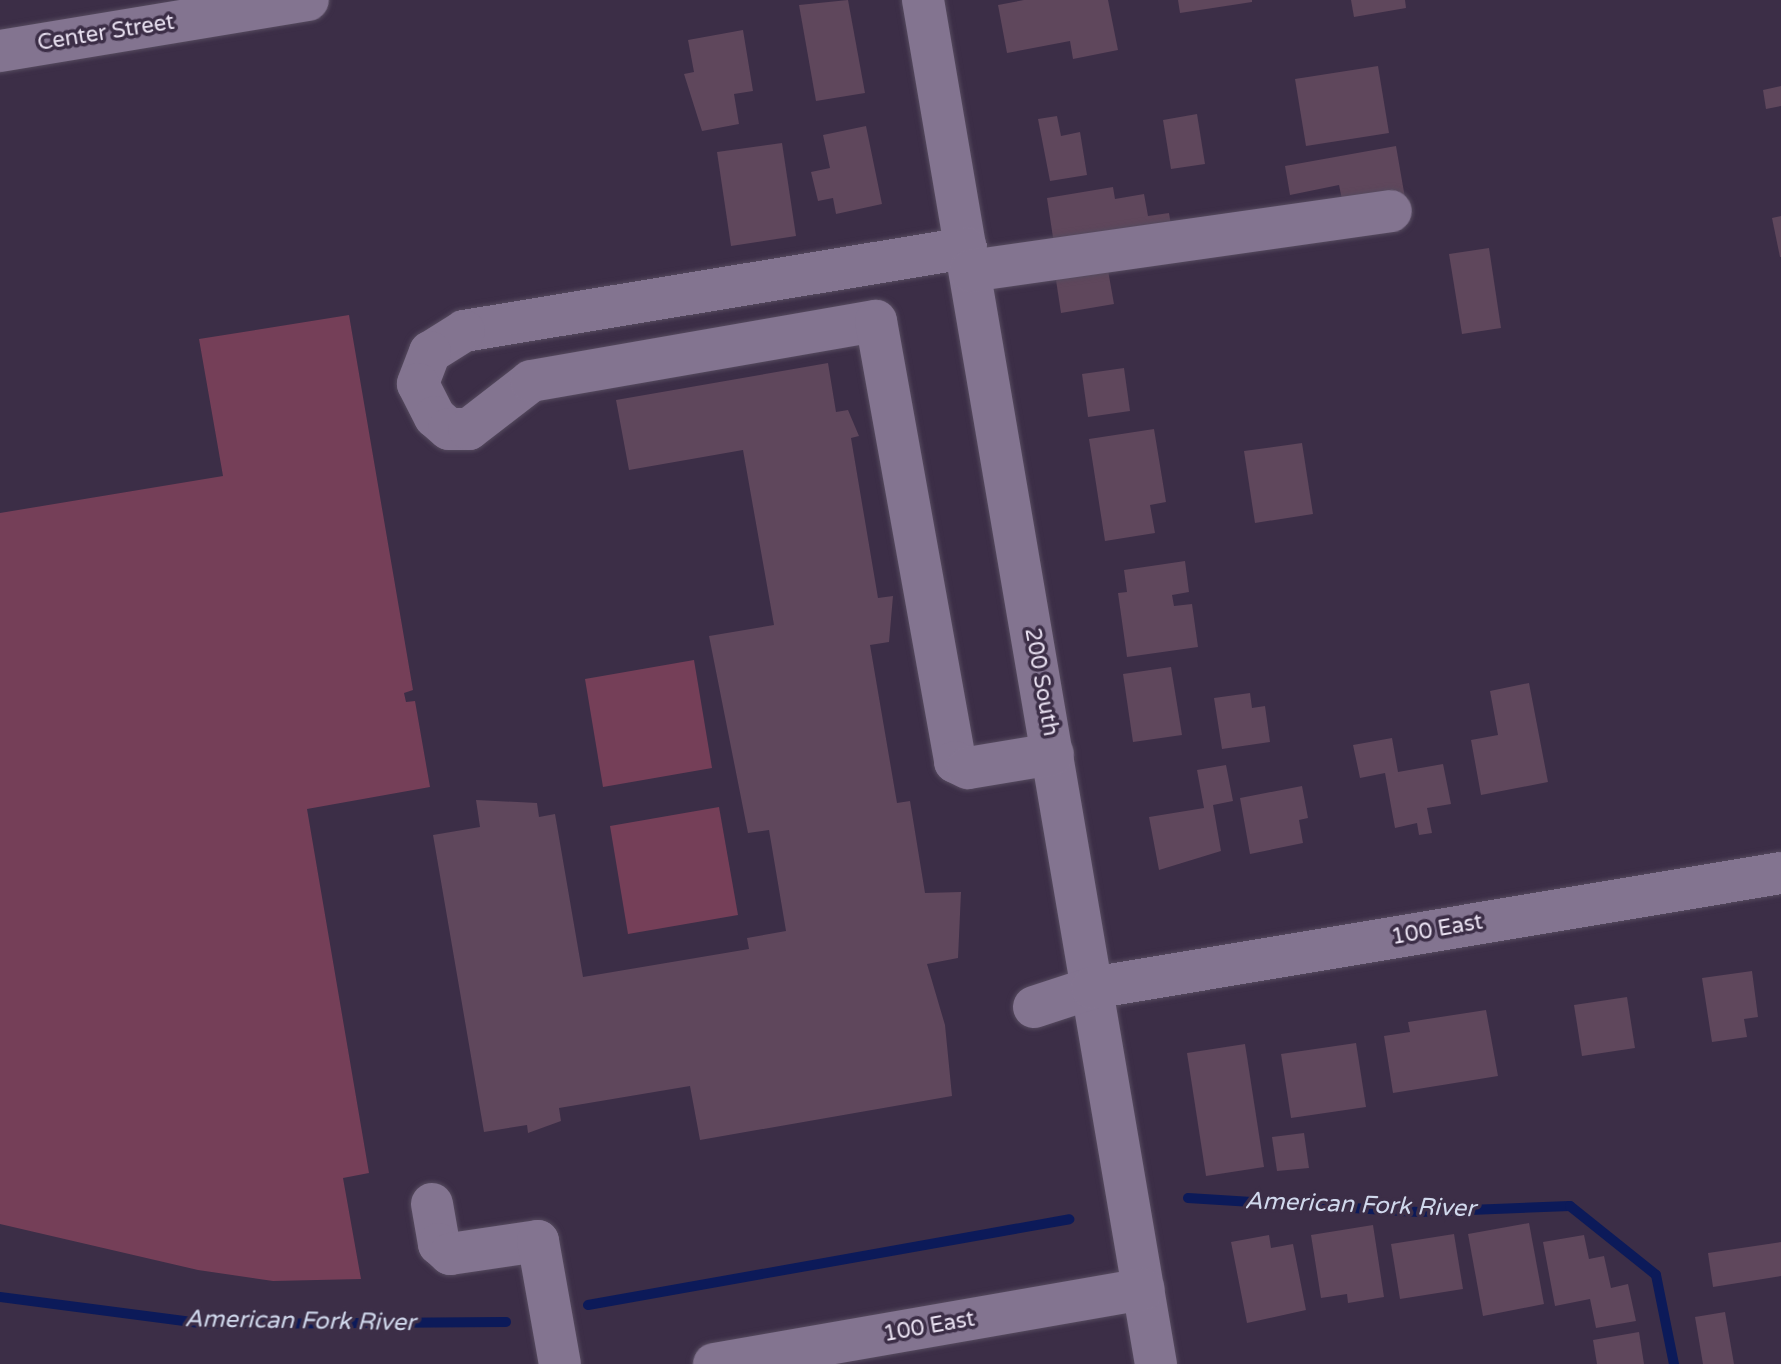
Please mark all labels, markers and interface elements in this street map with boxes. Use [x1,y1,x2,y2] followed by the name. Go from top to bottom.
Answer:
[36,9,176,57] street label: Center Street
[1019,626,1063,738] street label: 200 South
[1389,909,1485,951] street label: 100 East
[1244,1187,1476,1223] water label: American Fork River
[184,1305,416,1337] water label: American Fork River
[881,1306,977,1348] street label: 100 East

